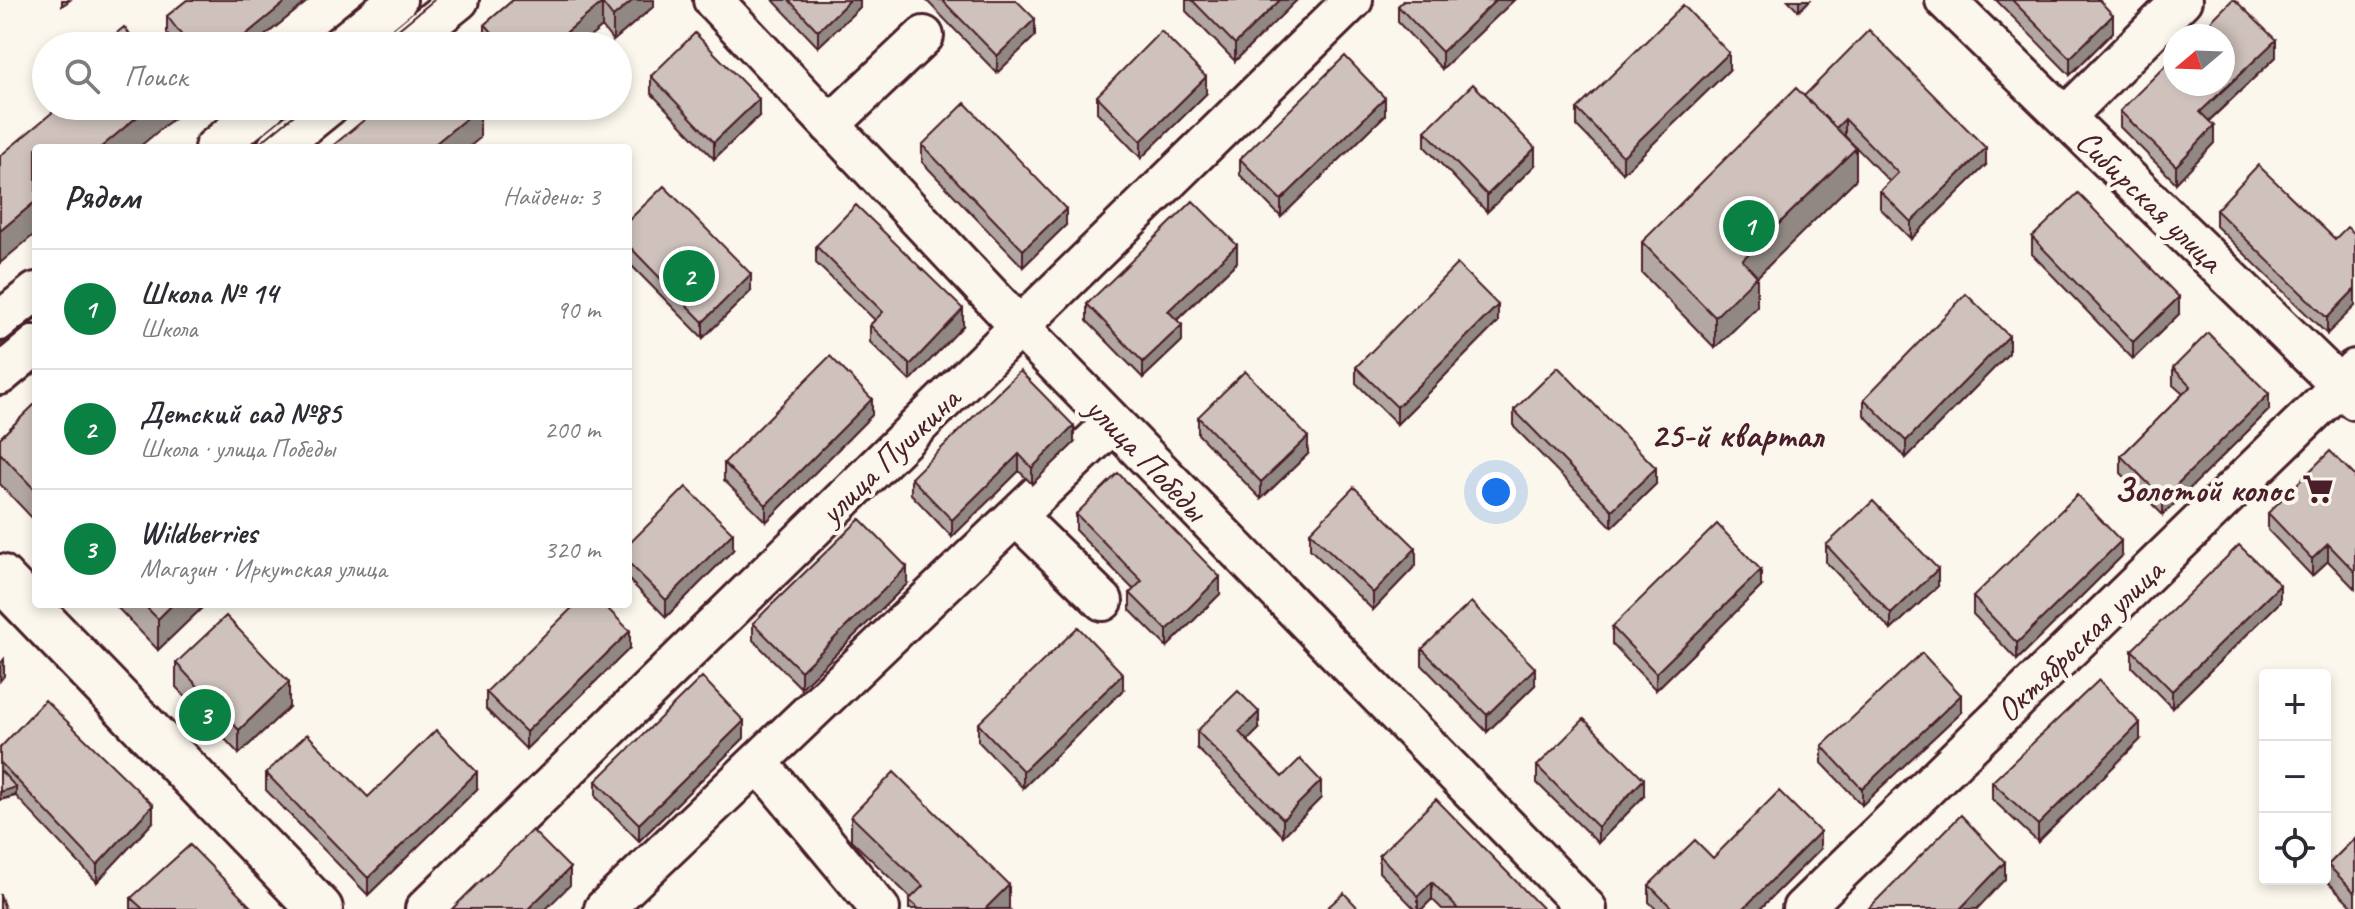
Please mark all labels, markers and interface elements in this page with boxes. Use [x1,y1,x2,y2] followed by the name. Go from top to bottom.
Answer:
[2163,24,2235,96] north arrow
[32,32,632,120] search box
[60,54,104,98] icon: search
[124,57,187,95] text: Поиск
[2067,119,2234,283] street label: Сибирская улица
[64,175,140,218] text: Рядом
[503,180,600,213] text: Найдено: 3
[1723,196,1775,256] pin: 1
[663,246,715,306] pin: 2
[140,274,278,312] text: Школа № 14
[84,293,96,326] text: 1
[556,293,600,326] text: 90 m
[140,312,197,345] text: Школа
[808,375,971,535] street label: улица Пушкина
[1075,386,1219,532] street label: улица Победы
[140,394,341,432] text: Детский сад №85
[1651,412,1826,458] district label: 25-й квартал
[84,413,96,446] text: 2
[544,413,600,446] text: 200 m
[140,432,335,465] text: Школа · улица Победы
[2114,468,2295,511] place label: Золотой колос
[1476,472,1516,512] your location
[2301,472,2335,506] supermarket icon: Золотой колос
[140,514,257,552] text: Wildberries
[84,533,96,566] text: 3
[544,533,600,566] text: 320 m
[1986,547,2175,731] street label: Октябрьская улица
[140,552,387,585] text: Магазин · Иркутская улица
[2259,669,2331,885] map controls
[2259,669,2331,741] button: +
[179,685,231,745] pin: 3
[2259,741,2331,813] button: −
[2259,813,2331,885] button: locate

